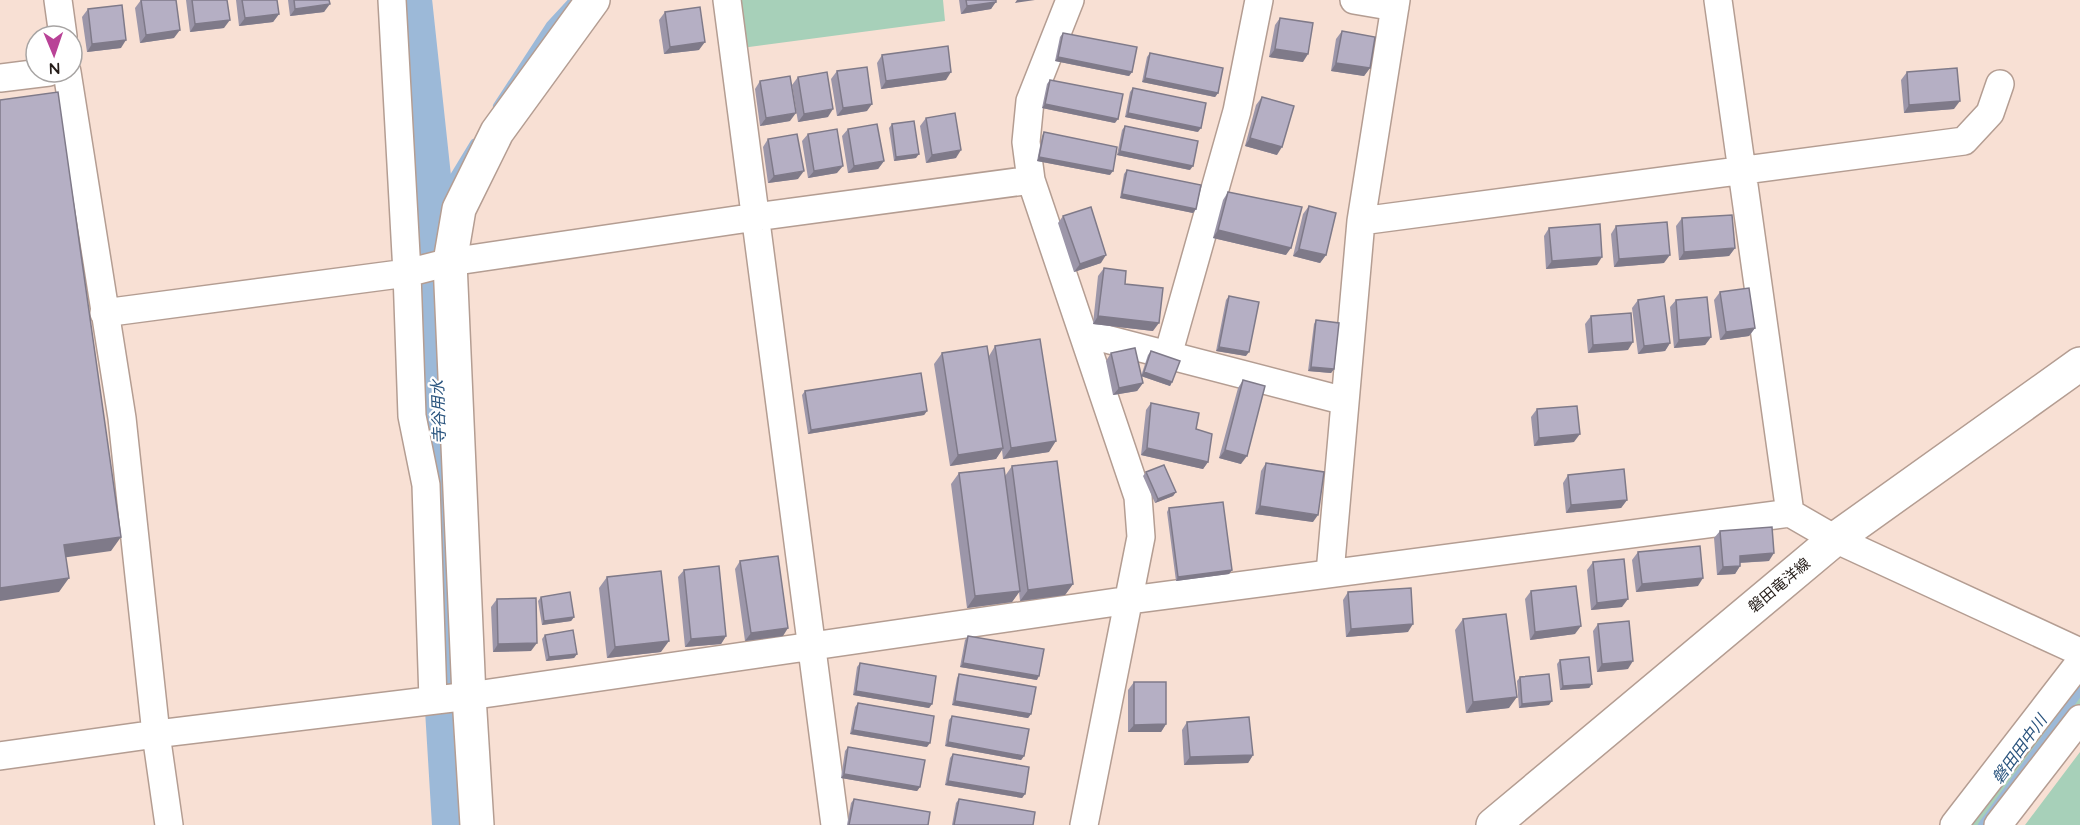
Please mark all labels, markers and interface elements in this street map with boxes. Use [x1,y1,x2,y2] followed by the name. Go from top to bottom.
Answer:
[24,24,84,84] north arrow
[48,59,61,79] text: N
[427,378,449,444] water label: 寺谷用水
[1744,554,1814,616] street label: 磐田竜洋線
[1987,709,2052,787] water label: 磐田田中川

